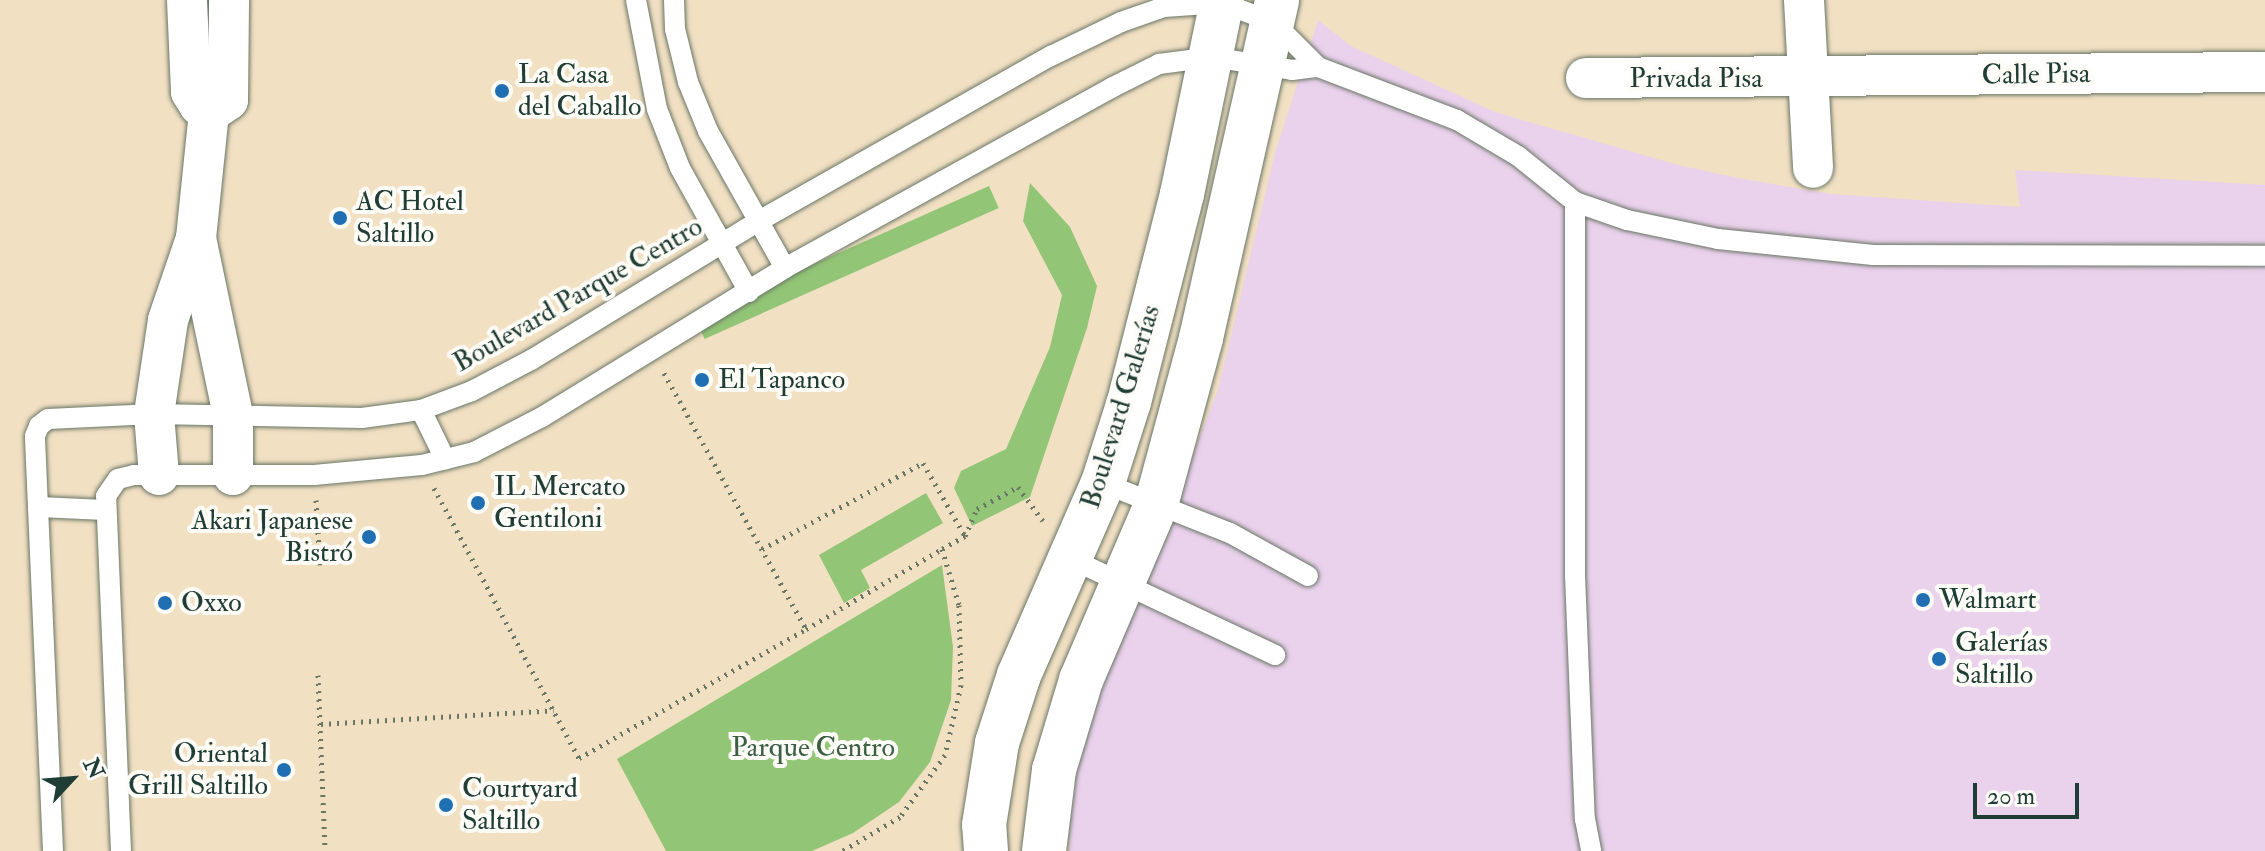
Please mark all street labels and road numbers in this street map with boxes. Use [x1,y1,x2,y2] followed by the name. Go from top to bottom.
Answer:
[1981,57,2091,93] street label: Calle Pisa
[1629,62,1763,96] street label: Privada Pisa
[447,210,709,380] street label: Boulevard Parque Centro
[1074,301,1168,513] street label: Boulevard Galerías

